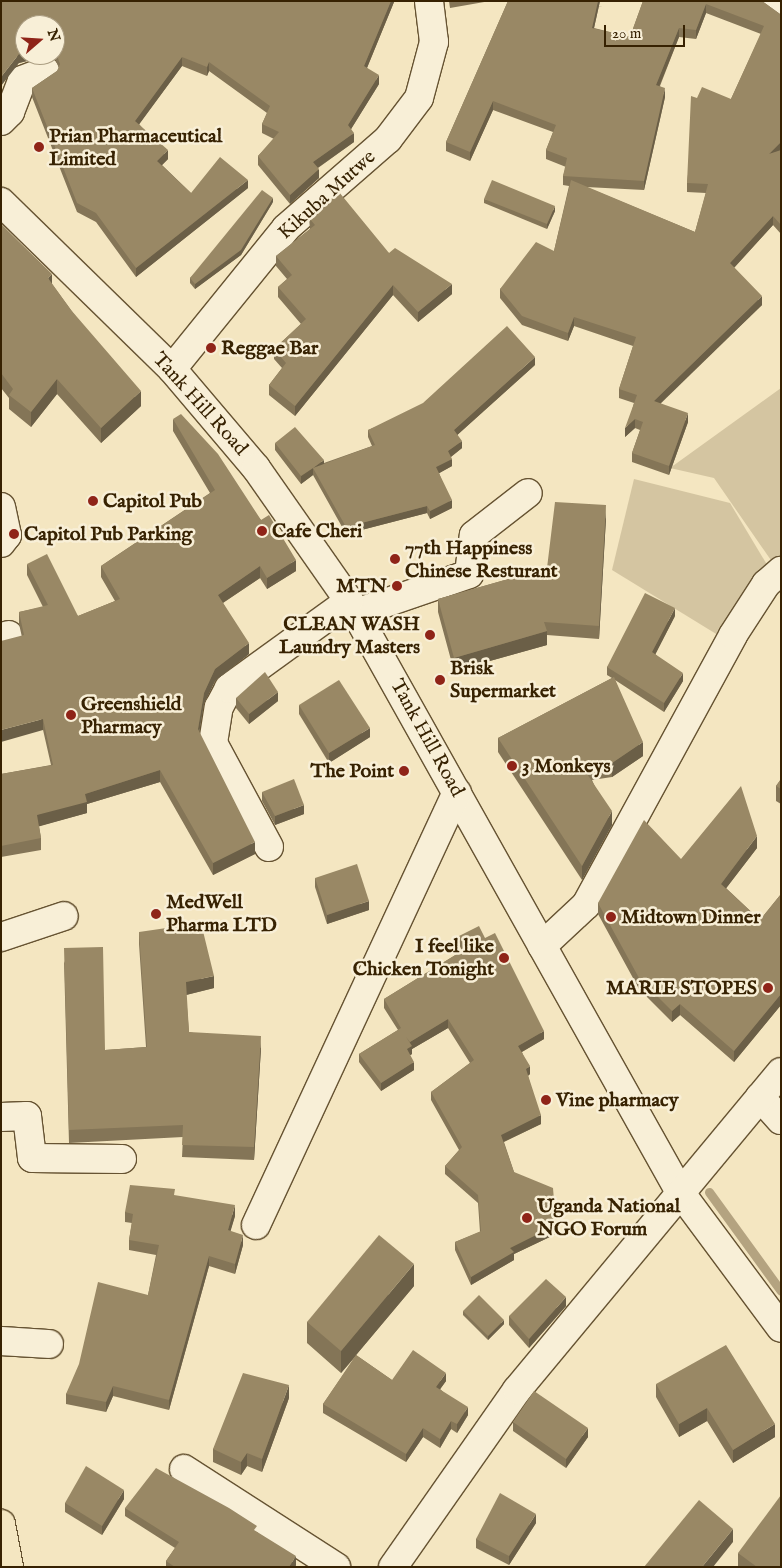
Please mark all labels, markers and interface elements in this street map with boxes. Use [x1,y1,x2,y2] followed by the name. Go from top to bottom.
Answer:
[15,15,65,65] north arrow
[607,15,688,47] scale bar
[612,24,641,43] text: 20 m
[43,27,64,44] text: N
[49,124,222,171] place label: Prian Pharmaceutical Limited
[33,141,45,153] marker: Prian Pharmaceutical Limited
[273,145,381,245] street label: Kikuba Mutwe
[221,336,318,360] place label: Reggae Bar
[205,342,217,354] marker: Reggae Bar
[147,347,253,461] street label: Tank Hill Road
[103,489,202,513] place label: Capitol Pub
[87,495,99,507] marker: Capitol Pub
[272,519,362,543] place label: Cafe Cheri
[24,522,192,546] place label: Capitol Pub Parking
[256,525,268,537] marker: Cafe Cheri
[8,528,20,540] marker: Capitol Pub Parking
[405,536,558,583] place label: 77th Happiness Chinese Resturant
[389,553,401,565] marker: 77th Happiness Chinese Resturant
[336,574,387,598] place label: MTN
[391,580,403,592] marker: MTN
[279,612,420,659] place label: CLEAN WASH Laundry Masters
[424,629,436,641] marker: CLEAN WASH Laundry Masters
[450,656,556,703] place label: Brisk Supermarket
[434,674,446,686] marker: Brisk Supermarket
[385,675,469,801] street label: Tank Hill Road
[81,692,181,739] place label: Greenshield Pharmacy
[65,709,77,721] marker: Greenshield Pharmacy
[522,754,610,778] place label: 3 Monkeys
[311,759,394,783] place label: The Point
[506,760,518,772] marker: 3 Monkeys
[398,765,410,777] marker: The Point
[166,890,277,937] place label: MedWell Pharma LTD
[621,905,761,929] place label: Midtown Dinner
[150,908,162,920] marker: MedWell Pharma LTD
[605,911,617,923] marker: Midtown Dinner
[353,934,494,981] place label: I feel like Chicken Tonight
[498,952,510,964] marker: I feel like Chicken Tonight
[606,976,757,1000] place label: MARIE STOPES
[761,981,775,995] marker: MARIE STOPES
[556,1088,679,1112] place label: Vine pharmacy
[540,1094,552,1106] marker: Vine pharmacy
[537,1194,680,1241] place label: Uganda National NGO Forum
[521,1212,533,1224] marker: Uganda National NGO Forum

